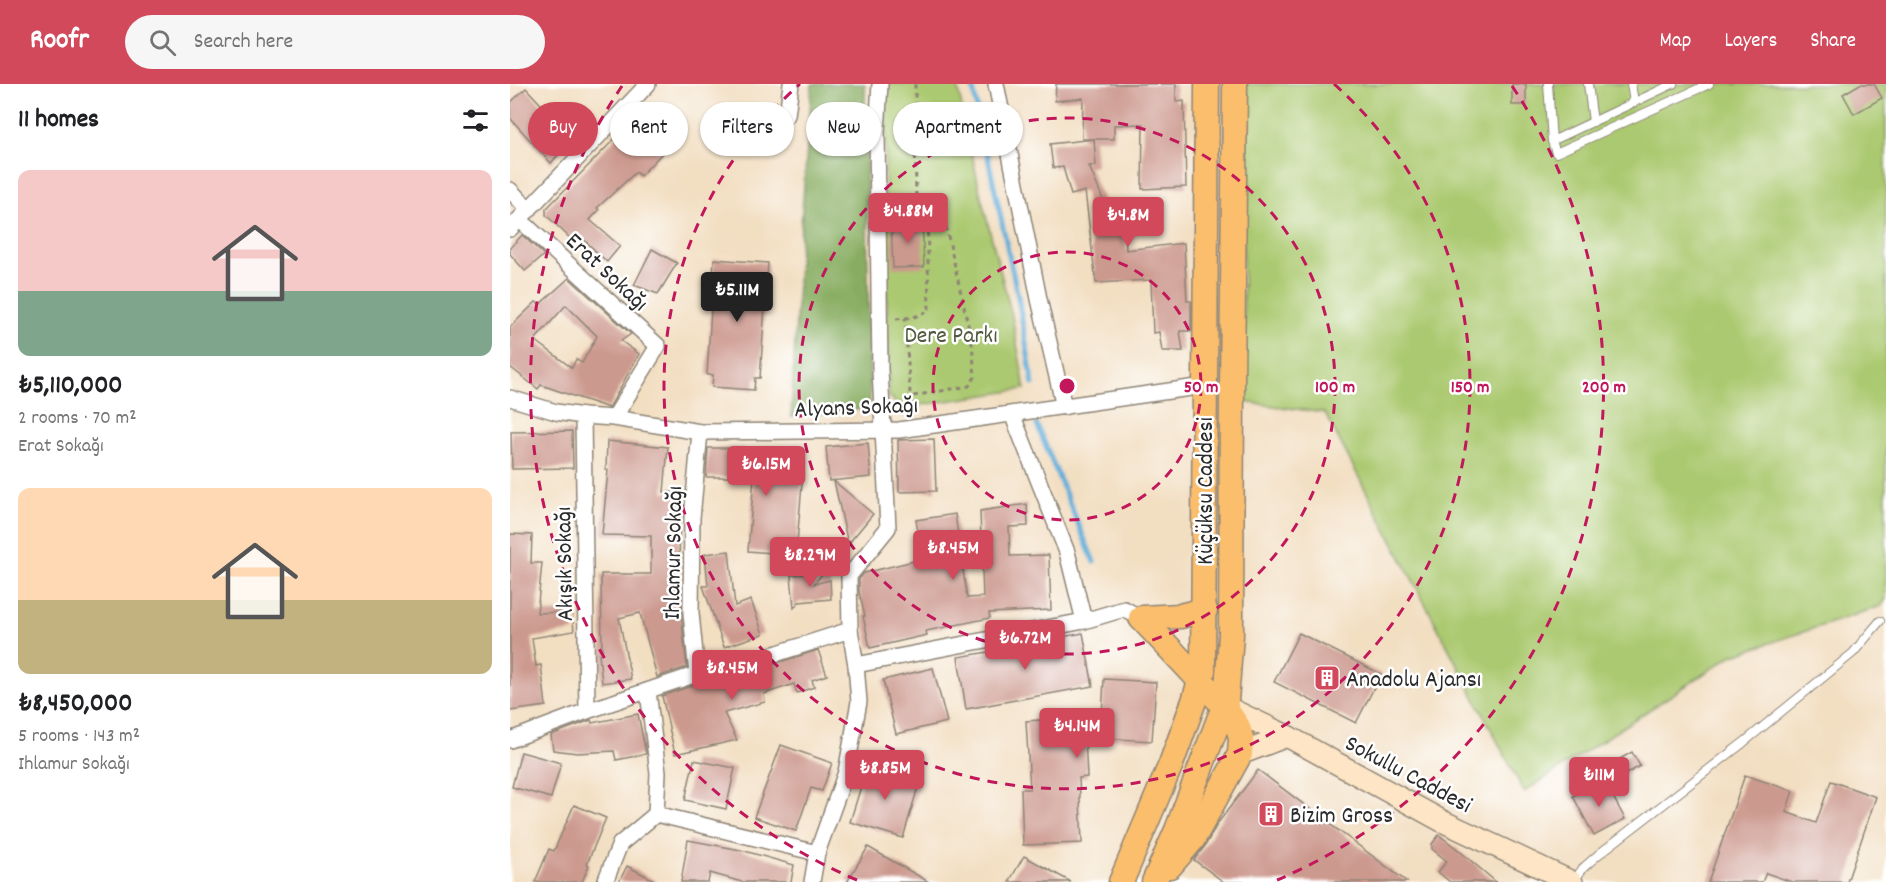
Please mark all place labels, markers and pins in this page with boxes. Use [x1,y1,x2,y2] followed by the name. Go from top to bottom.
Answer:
[859,193,957,244] pin: ₺4.88M
[1086,197,1170,248] pin: ₺4.8M
[688,272,786,323] pin: ₺5.11M
[1057,376,1077,396] centre of rings
[717,446,815,497] pin: ₺6.15M
[904,530,1002,581] pin: ₺8.45M
[761,537,859,588] pin: ₺8.29M
[976,620,1074,671] pin: ₺6.72M
[683,650,781,701] pin: ₺8.45M
[1312,663,1342,693] building icon: Anadolu Ajansı
[1346,664,1481,698] place label: Anadolu Ajansı
[1028,708,1126,759] pin: ₺4.14M
[836,750,934,801] pin: ₺8.85M
[1563,757,1635,808] pin: ₺11M
[1256,799,1286,829] building icon: Bizim Gross
[1290,800,1393,834] place label: Bizim Gross

